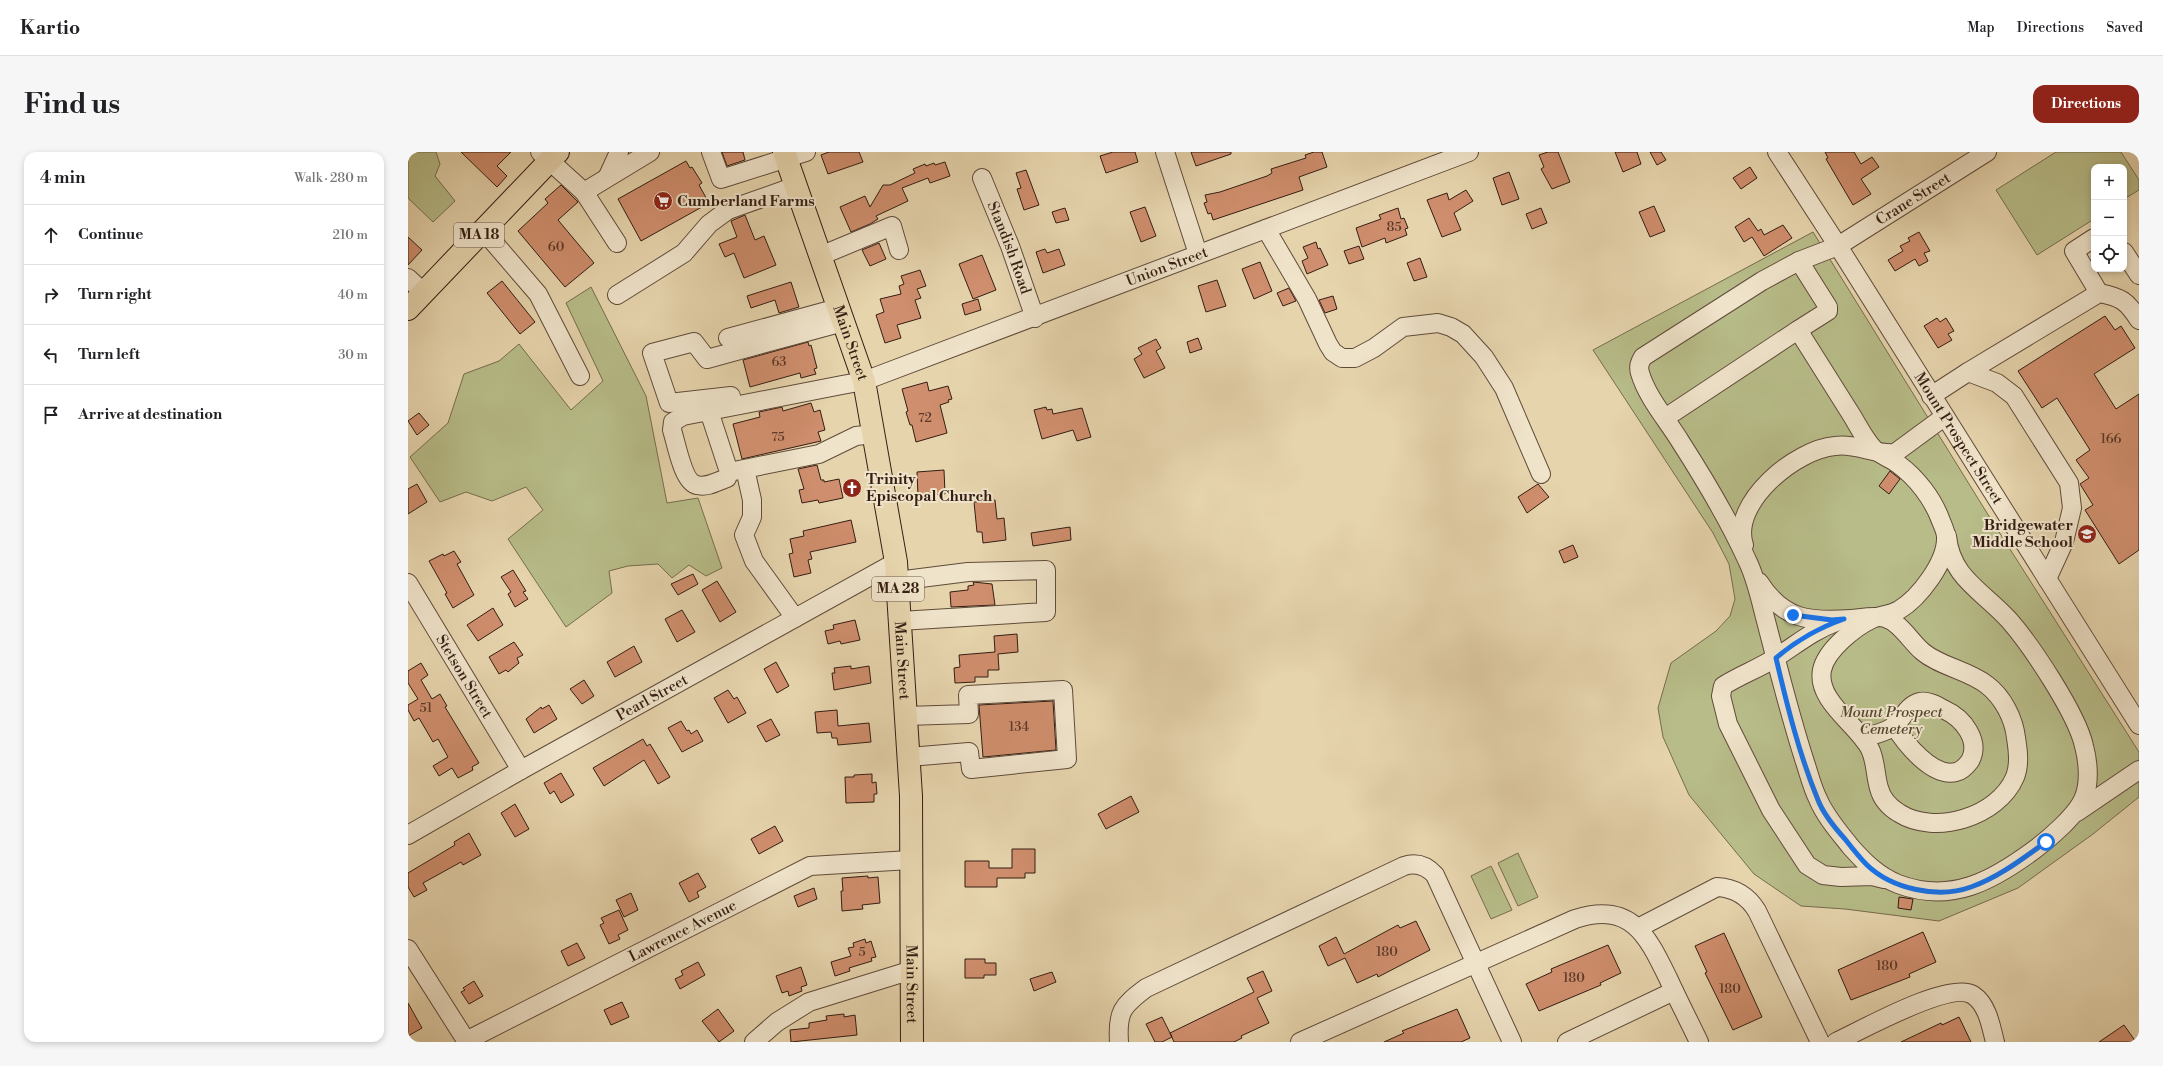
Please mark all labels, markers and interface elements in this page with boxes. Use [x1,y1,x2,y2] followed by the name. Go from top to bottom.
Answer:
[20,16,80,40] text: Kartio
[1967,19,1995,37] text: Map
[2017,19,2084,37] text: Directions
[2106,19,2143,37] text: Saved
[2033,85,2139,123] button: Directions
[24,87,120,122] text: Find us
[2091,164,2127,272] map controls
[2091,164,2127,200] button: +
[40,167,85,189] text: 4 min
[1872,168,1954,229] street label: Crane Street
[294,170,368,186] text: Walk · 280 m
[652,190,674,212] supermarket icon: Cumberland Farms
[677,192,815,211] place label: Cumberland Farms
[983,199,1036,297] street label: Standish Road
[2091,200,2127,236] button: −
[1386,219,1402,235] house number: 85
[454,223,504,247] road number: MA 18
[40,224,62,246] icon: ahead
[78,225,143,244] text: Continue
[333,227,368,243] text: 210 m
[2091,236,2127,272] button: locate
[548,239,565,255] house number: 60
[1123,242,1211,290] street label: Union Street
[40,284,62,306] icon: right
[78,285,152,304] text: Turn right
[338,287,368,303] text: 40 m
[829,302,873,384] street label: Main Street
[40,344,62,366] icon: left
[78,345,140,364] text: Turn left
[338,347,368,363] text: 30 m
[771,354,787,370] house number: 63
[1910,369,2008,508] street label: Mount Prospect Street
[40,404,62,426] icon: arrive
[78,405,222,424] text: Arrive at destination
[918,410,932,426] house number: 72
[771,429,785,445] house number: 75
[2101,431,2122,447] house number: 166
[866,470,993,506] place label: Trinity Episcopal Church
[841,477,863,499] church icon: Trinity Episcopal Church
[1972,516,2073,552] place label: Bridgewater Middle School
[2076,523,2098,545] school or university icon: Bridgewater Middle School
[872,577,924,601] road number: MA 28
[1784,606,1802,624] route end
[890,621,914,701] street label: Main Street
[432,631,497,722] street label: Stetson Street
[613,670,692,725] street label: Pearl Street
[420,700,433,716] house number: 51
[1840,703,1943,739] park label: Mount Prospect Cemetery
[1009,719,1030,735] house number: 134
[2037,833,2055,851] route start
[626,896,740,966] street label: Lawrence Avenue
[858,944,866,960] house number: 5
[1376,944,1398,960] house number: 180
[902,945,921,1024] street label: Main Street
[1876,958,1898,974] house number: 180
[1563,970,1585,986] house number: 180
[1719,981,1741,997] house number: 180

